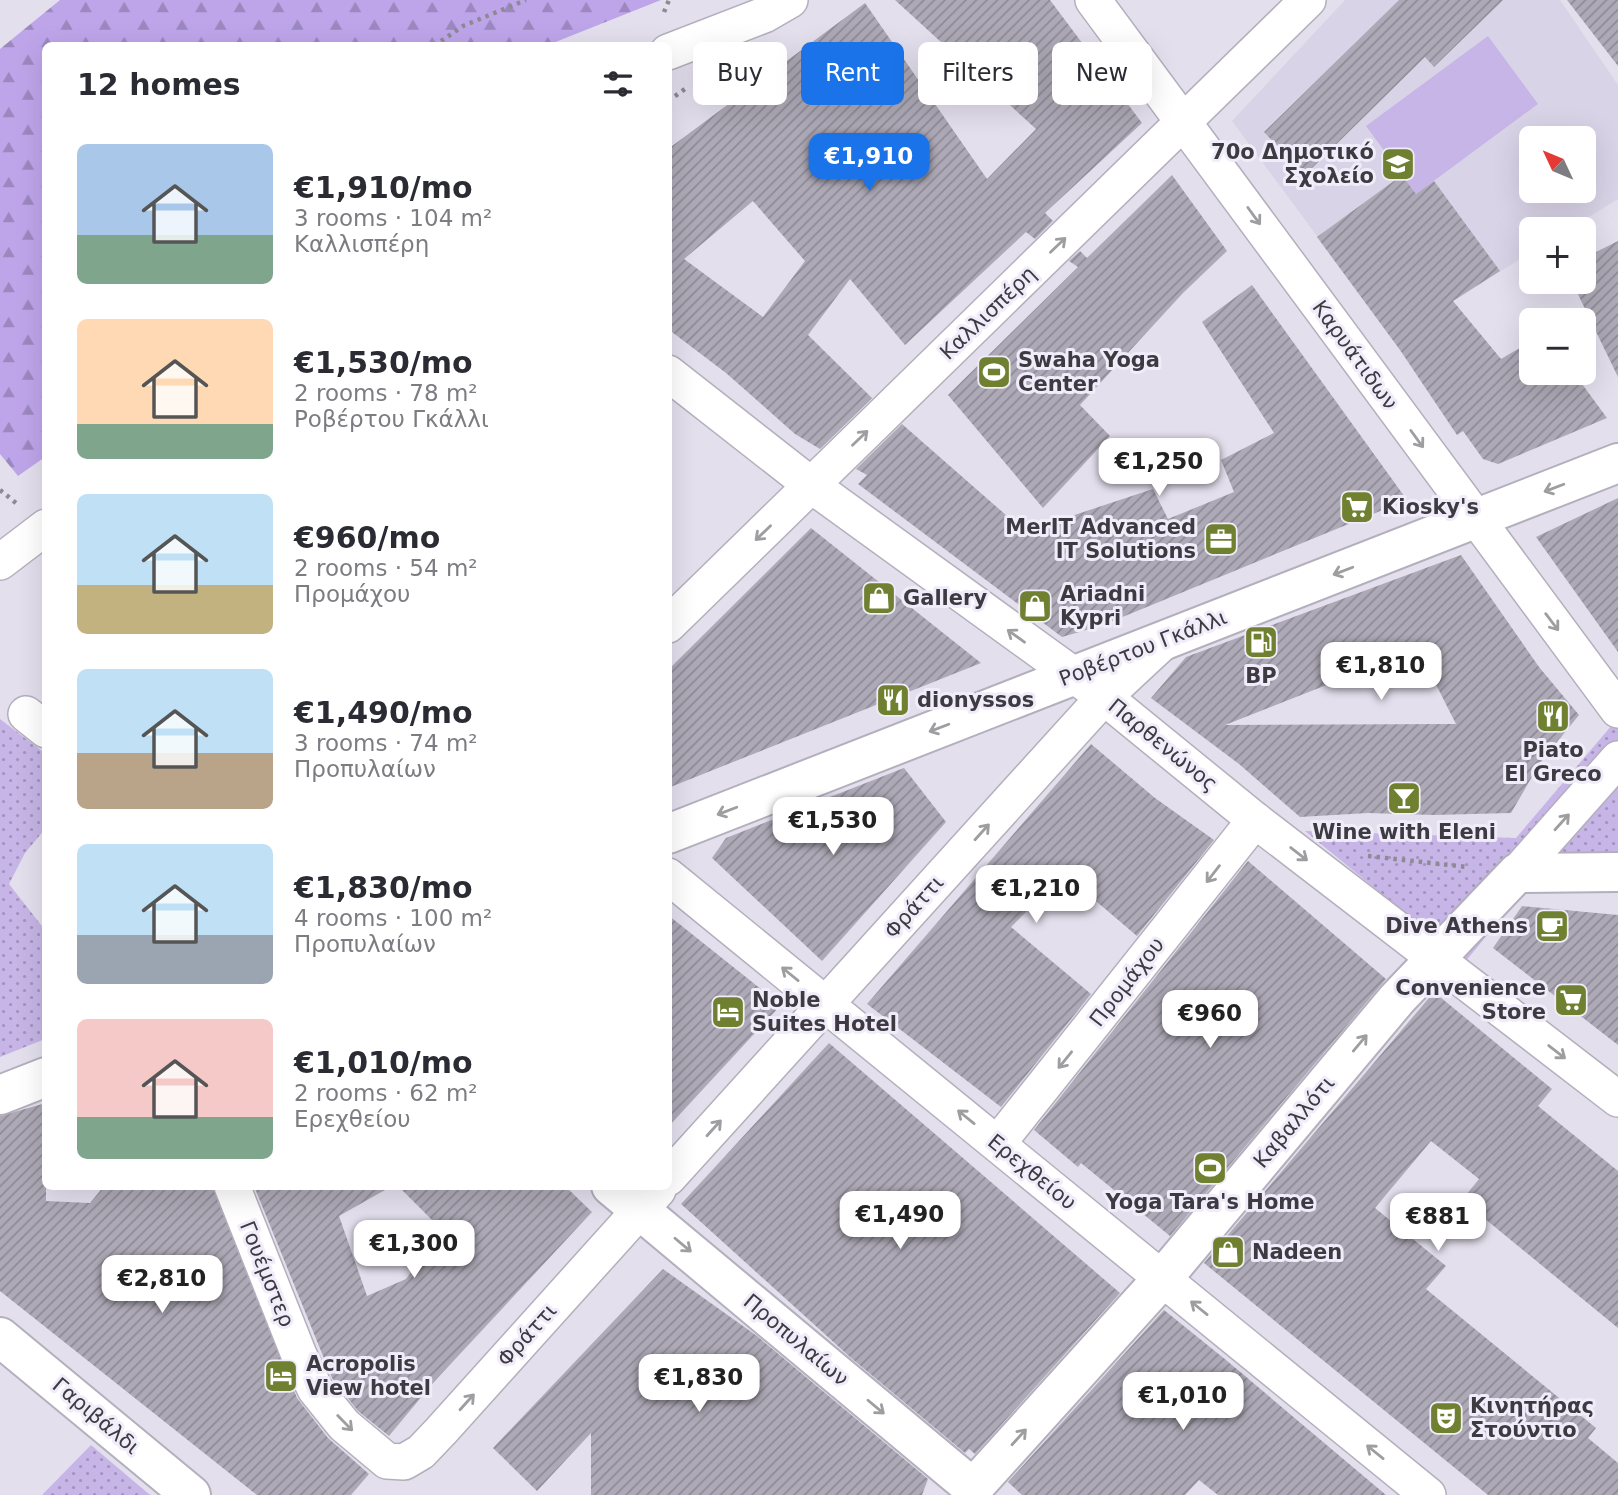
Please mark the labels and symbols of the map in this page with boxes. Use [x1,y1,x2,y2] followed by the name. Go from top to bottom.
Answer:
[1519,126,1596,203] north arrow
[812,134,926,193] pin: €1,910
[1211,140,1374,188] place label: 70ο Δημοτικό Σχολείο
[1379,145,1417,183] school or university icon: 70ο Δημοτικό Σχολείο
[1246,206,1261,225] one-way arrow
[1049,236,1066,253] one-way arrow
[935,261,1041,365] street label: Καλλισπέρη
[1307,296,1403,414] street label: Καρυάτιδων
[1018,348,1160,396] place label: Swaha Yoga Center
[975,353,1013,391] sports icon: Swaha Yoga Center
[852,429,869,446] one-way arrow
[1409,430,1424,449] one-way arrow
[1102,438,1216,498] pin: €1,250
[1544,482,1566,495] one-way arrow
[1338,488,1376,526] supermarket icon: Kiosky's
[1382,495,1479,519] place label: Kiosky's
[1005,515,1196,563] place label: MerIT Advanced IT Solutions
[1202,520,1240,558] office icon: MerIT Advanced IT Solutions
[754,525,771,542] one-way arrow
[1332,565,1354,578] one-way arrow
[860,579,898,617] shop icon: Gallery
[1060,582,1145,630] place label: Ariadni Kypri
[903,586,987,610] place label: Gallery
[1016,587,1054,625] shop icon: Ariadni Kypri
[1056,605,1230,691] street label: Ροβέρτου Γκάλλι
[1545,612,1560,631] one-way arrow
[1242,623,1280,661] fuel station icon: BP
[1007,629,1026,643] one-way arrow
[1324,642,1438,702] pin: €1,810
[1245,664,1277,688] place label: BP
[874,681,912,719] restaurant icon: dionyssos
[917,688,1034,712] place label: dionyssos
[1104,694,1222,796] street label: Παρθενώνος
[1534,697,1572,735] restaurant icon: Piato El Greco
[929,723,950,735] one-way arrow
[1504,738,1602,786] place label: Piato El Greco
[1385,779,1423,817] bar icon: Wine with Eleni
[776,798,890,857] pin: €1,530
[717,805,739,818] one-way arrow
[1554,813,1570,831] one-way arrow
[1312,820,1496,844] place label: Wine with Eleni
[974,823,990,841] one-way arrow
[1289,846,1307,861] one-way arrow
[1206,864,1221,882] one-way arrow
[979,866,1093,925] pin: €1,210
[880,871,948,943] street label: Φράττι
[1533,907,1571,945] cafe icon: Dive Athens
[1385,914,1528,938] place label: Dive Athens
[1085,933,1169,1031] street label: Προμάχου
[781,966,799,981] one-way arrow
[1395,976,1546,1024] place label: Convenience Store
[1552,981,1590,1019] supermarket icon: Convenience Store
[752,988,897,1036] place label: Noble Suites Hotel
[1169,990,1251,1050] pin: €960
[709,993,747,1031] hotel icon: Noble Suites Hotel
[1352,1034,1368,1052] one-way arrow
[1547,1044,1566,1059] one-way arrow
[1057,1051,1073,1069] one-way arrow
[1249,1071,1339,1173] street label: Καβαλλότι
[958,1109,976,1125] one-way arrow
[706,1120,723,1137] one-way arrow
[983,1129,1081,1215] street label: Ερεχθείου
[1191,1149,1229,1187] sports icon: Yoga Tara's Home
[1105,1190,1314,1214] place label: Yoga Tara's Home
[843,1192,957,1251] pin: €1,490
[1397,1194,1479,1253] pin: €881
[235,1218,299,1330] street label: Γουέμστερ
[357,1220,471,1280] pin: €1,300
[1209,1233,1247,1271] shop icon: Nadeen
[673,1237,691,1253] one-way arrow
[1252,1240,1342,1264] place label: Nadeen
[105,1256,219,1315] pin: €2,810
[739,1289,853,1391] street label: Προπυλαίων
[493,1299,561,1371] street label: Φράττι
[1190,1301,1208,1316] one-way arrow
[306,1352,431,1400] place label: Acropolis View hotel
[642,1354,756,1414] pin: €1,830
[262,1357,300,1395] hotel icon: Acropolis View hotel
[1126,1372,1240,1432] pin: €1,010
[48,1373,144,1459] street label: Γαριβάλδι
[459,1393,475,1411] one-way arrow
[1470,1394,1594,1442] place label: Κινητήρας Στούντιο
[867,1399,885,1415] one-way arrow
[1427,1399,1465,1437] theatre icon: Κινητήρας Στούντιο
[336,1415,353,1432] one-way arrow
[1011,1428,1027,1446] one-way arrow
[1367,1444,1385,1460] one-way arrow

